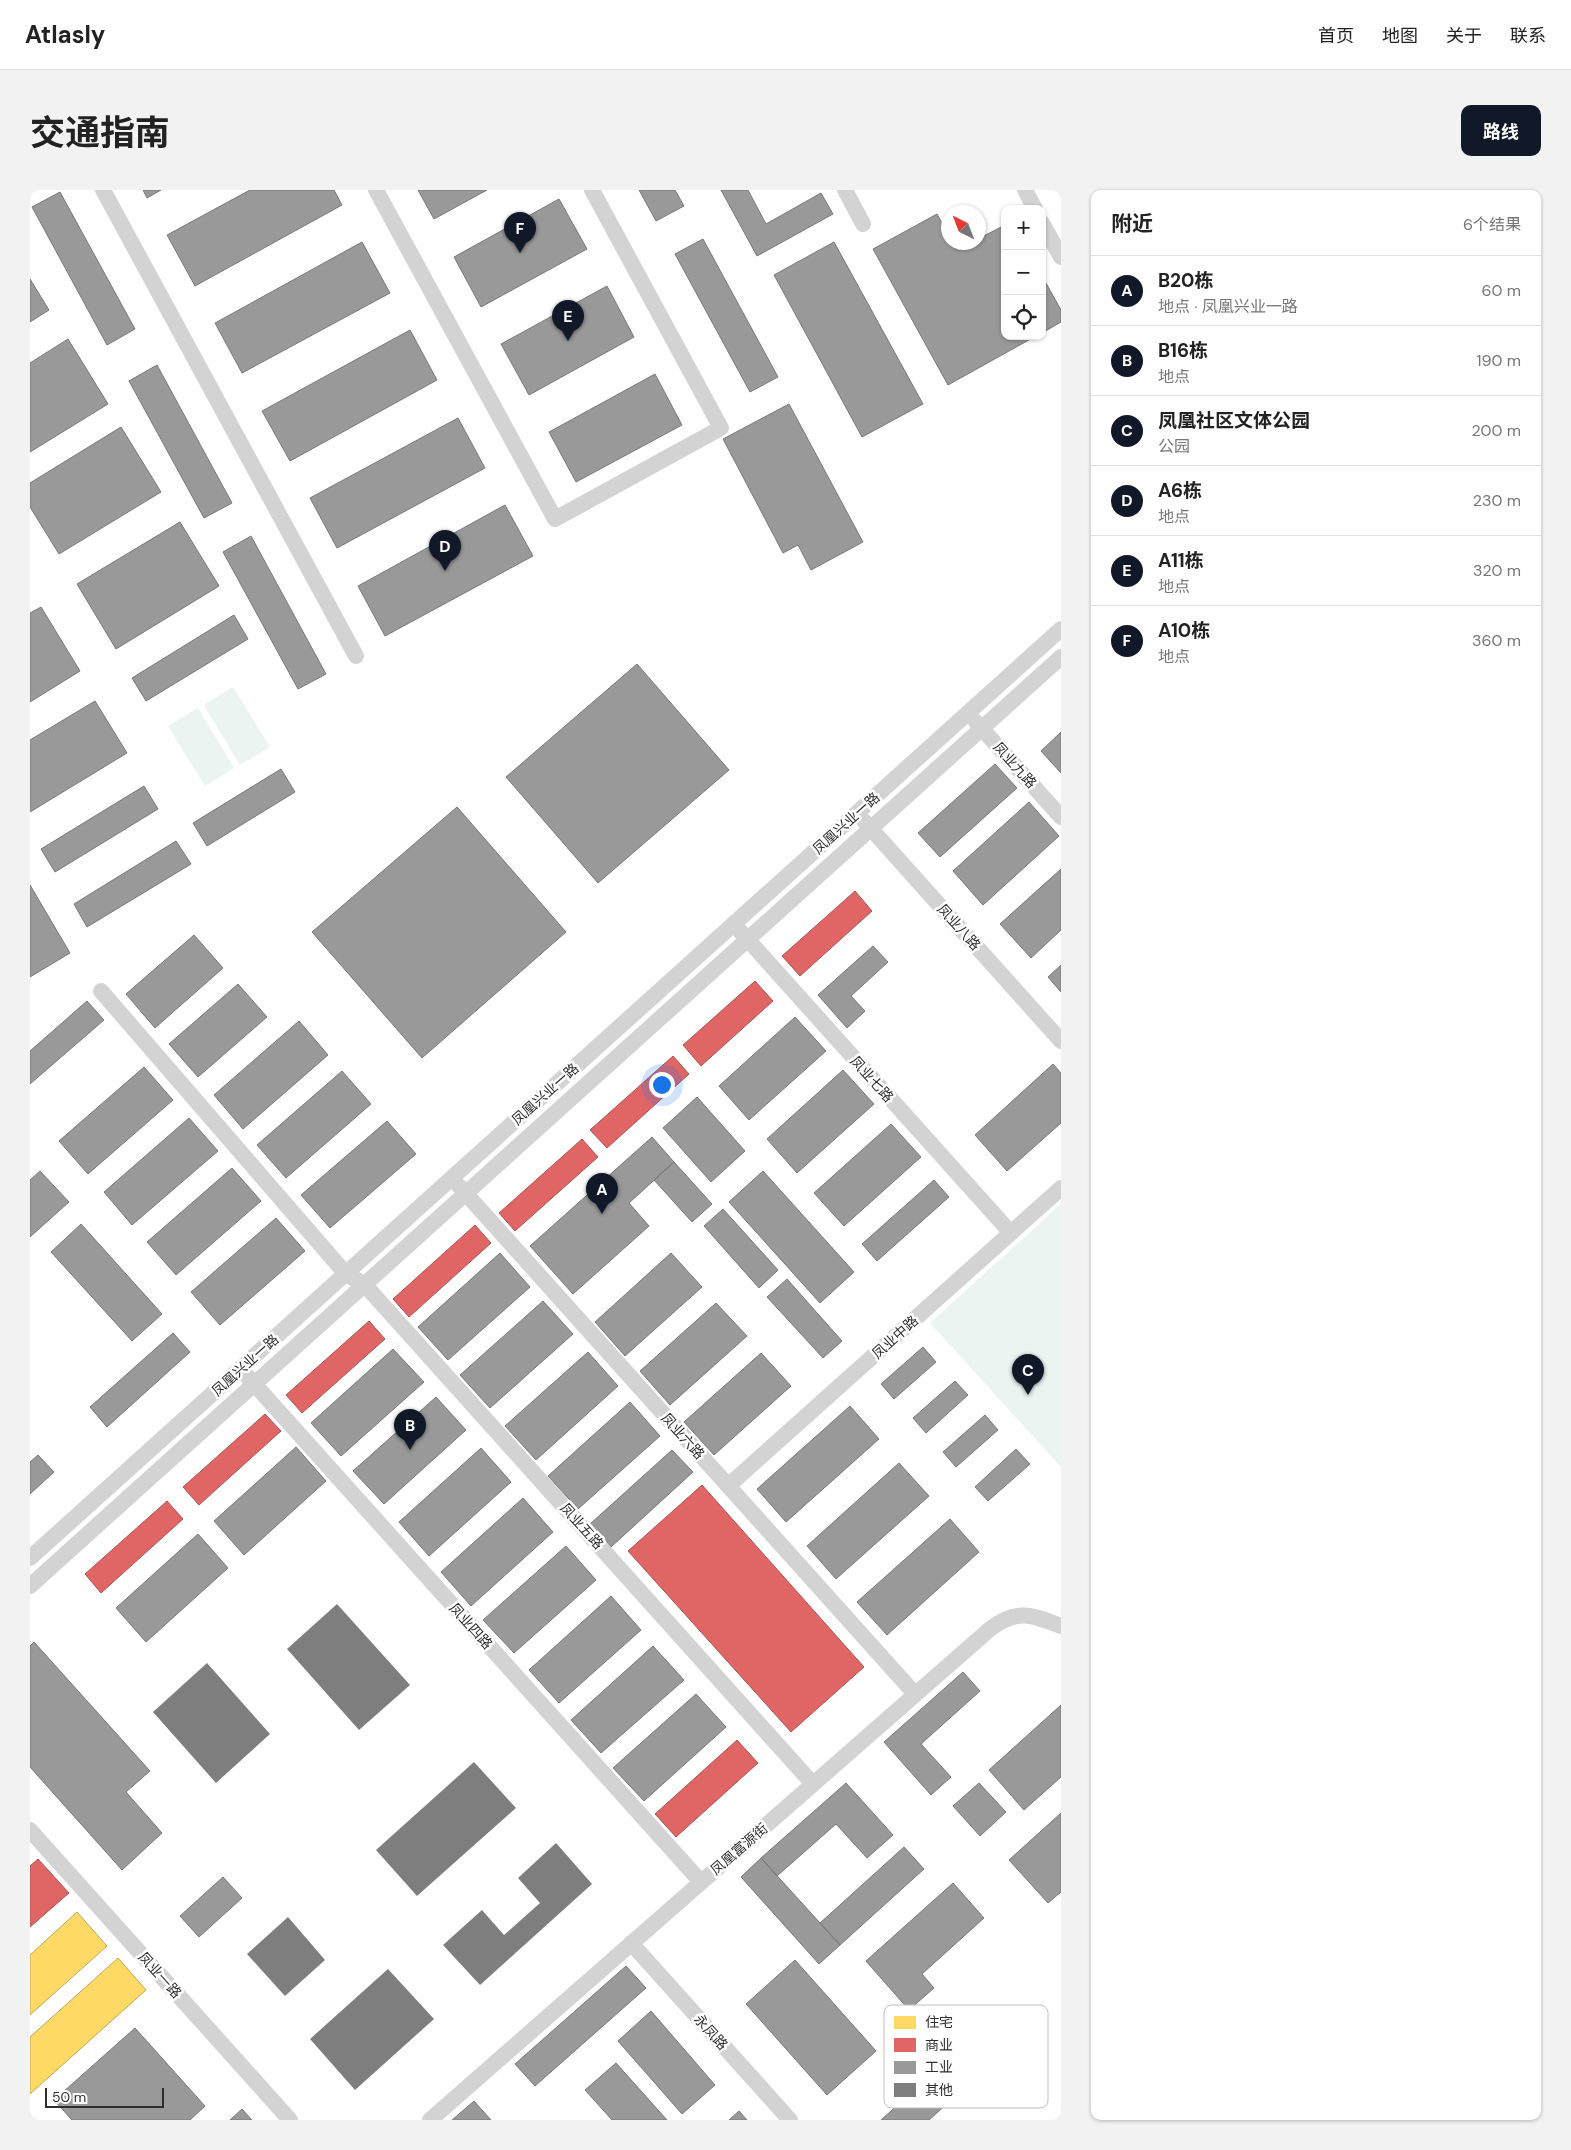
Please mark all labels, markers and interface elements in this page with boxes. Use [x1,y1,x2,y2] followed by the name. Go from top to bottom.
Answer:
[25,19,105,50] text: Atlasly
[1318,24,1354,48] text: 首页
[1382,24,1418,48] text: 地图
[1446,24,1482,48] text: 关于
[1510,24,1546,48] text: 联系
[1461,105,1541,156] button: 路线
[30,110,170,156] text: 交通指南
[941,205,986,250] north arrow
[1001,205,1046,340] map controls
[1001,205,1046,250] button: +
[1111,210,1153,238] text: 附近
[504,212,536,253] pin: F
[1463,214,1521,235] text: 6个结果
[1001,250,1046,295] button: −
[1158,268,1213,293] text: B20栋
[1121,280,1133,301] text: A
[1481,280,1521,301] text: 60 m
[1001,295,1046,340] button: locate
[1158,296,1298,317] text: 地点 · 凤凰兴业一路
[552,300,584,341] pin: E
[1158,338,1208,363] text: B16栋
[1122,350,1132,371] text: B
[1477,350,1521,371] text: 190 m
[1158,366,1190,387] text: 地点
[1158,408,1310,433] text: 凤凰社区文体公园
[1121,420,1133,441] text: C
[1472,420,1521,441] text: 200 m
[1158,436,1190,457] text: 公园
[1158,478,1202,503] text: A6栋
[1121,490,1133,511] text: D
[1473,490,1521,511] text: 230 m
[1158,506,1190,527] text: 地点
[429,530,461,571] pin: D
[1158,548,1204,573] text: A11栋
[1122,560,1132,581] text: E
[1473,560,1521,581] text: 320 m
[1158,576,1190,597] text: 地点
[1158,618,1210,643] text: A10栋
[1123,630,1131,651] text: F
[1472,630,1521,651] text: 360 m
[1158,646,1190,667] text: 地点
[990,738,1040,792] street label: 凤业九路
[809,788,883,858] street label: 凤凰兴业一路
[934,900,984,954] street label: 凤业八路
[847,1052,897,1106] street label: 凤业七路
[508,1059,582,1129] street label: 凤凰兴业一路
[649,1072,675,1098] your location
[586,1173,618,1214] pin: A
[868,1312,922,1362] street label: 凤业中路
[208,1330,282,1400] street label: 凤凰兴业一路
[1012,1354,1044,1395] pin: C
[394,1409,426,1450] pin: B
[658,1409,708,1463] street label: 凤业六路
[557,1499,607,1553] street label: 凤业五路
[446,1599,496,1653] street label: 凤业四路
[707,1819,771,1879] street label: 凤凰富源街
[135,1948,185,2002] street label: 凤业一路
[884,2005,1048,2108] legend
[690,2010,732,2054] street label: 永凤路
[925,2013,953,2031] text: 住宅
[925,2036,953,2054] text: 商业
[925,2058,953,2076] text: 工业
[925,2081,953,2099] text: 其他
[45,2085,164,2108] scale bar
[52,2088,86,2106] text: 50 m

